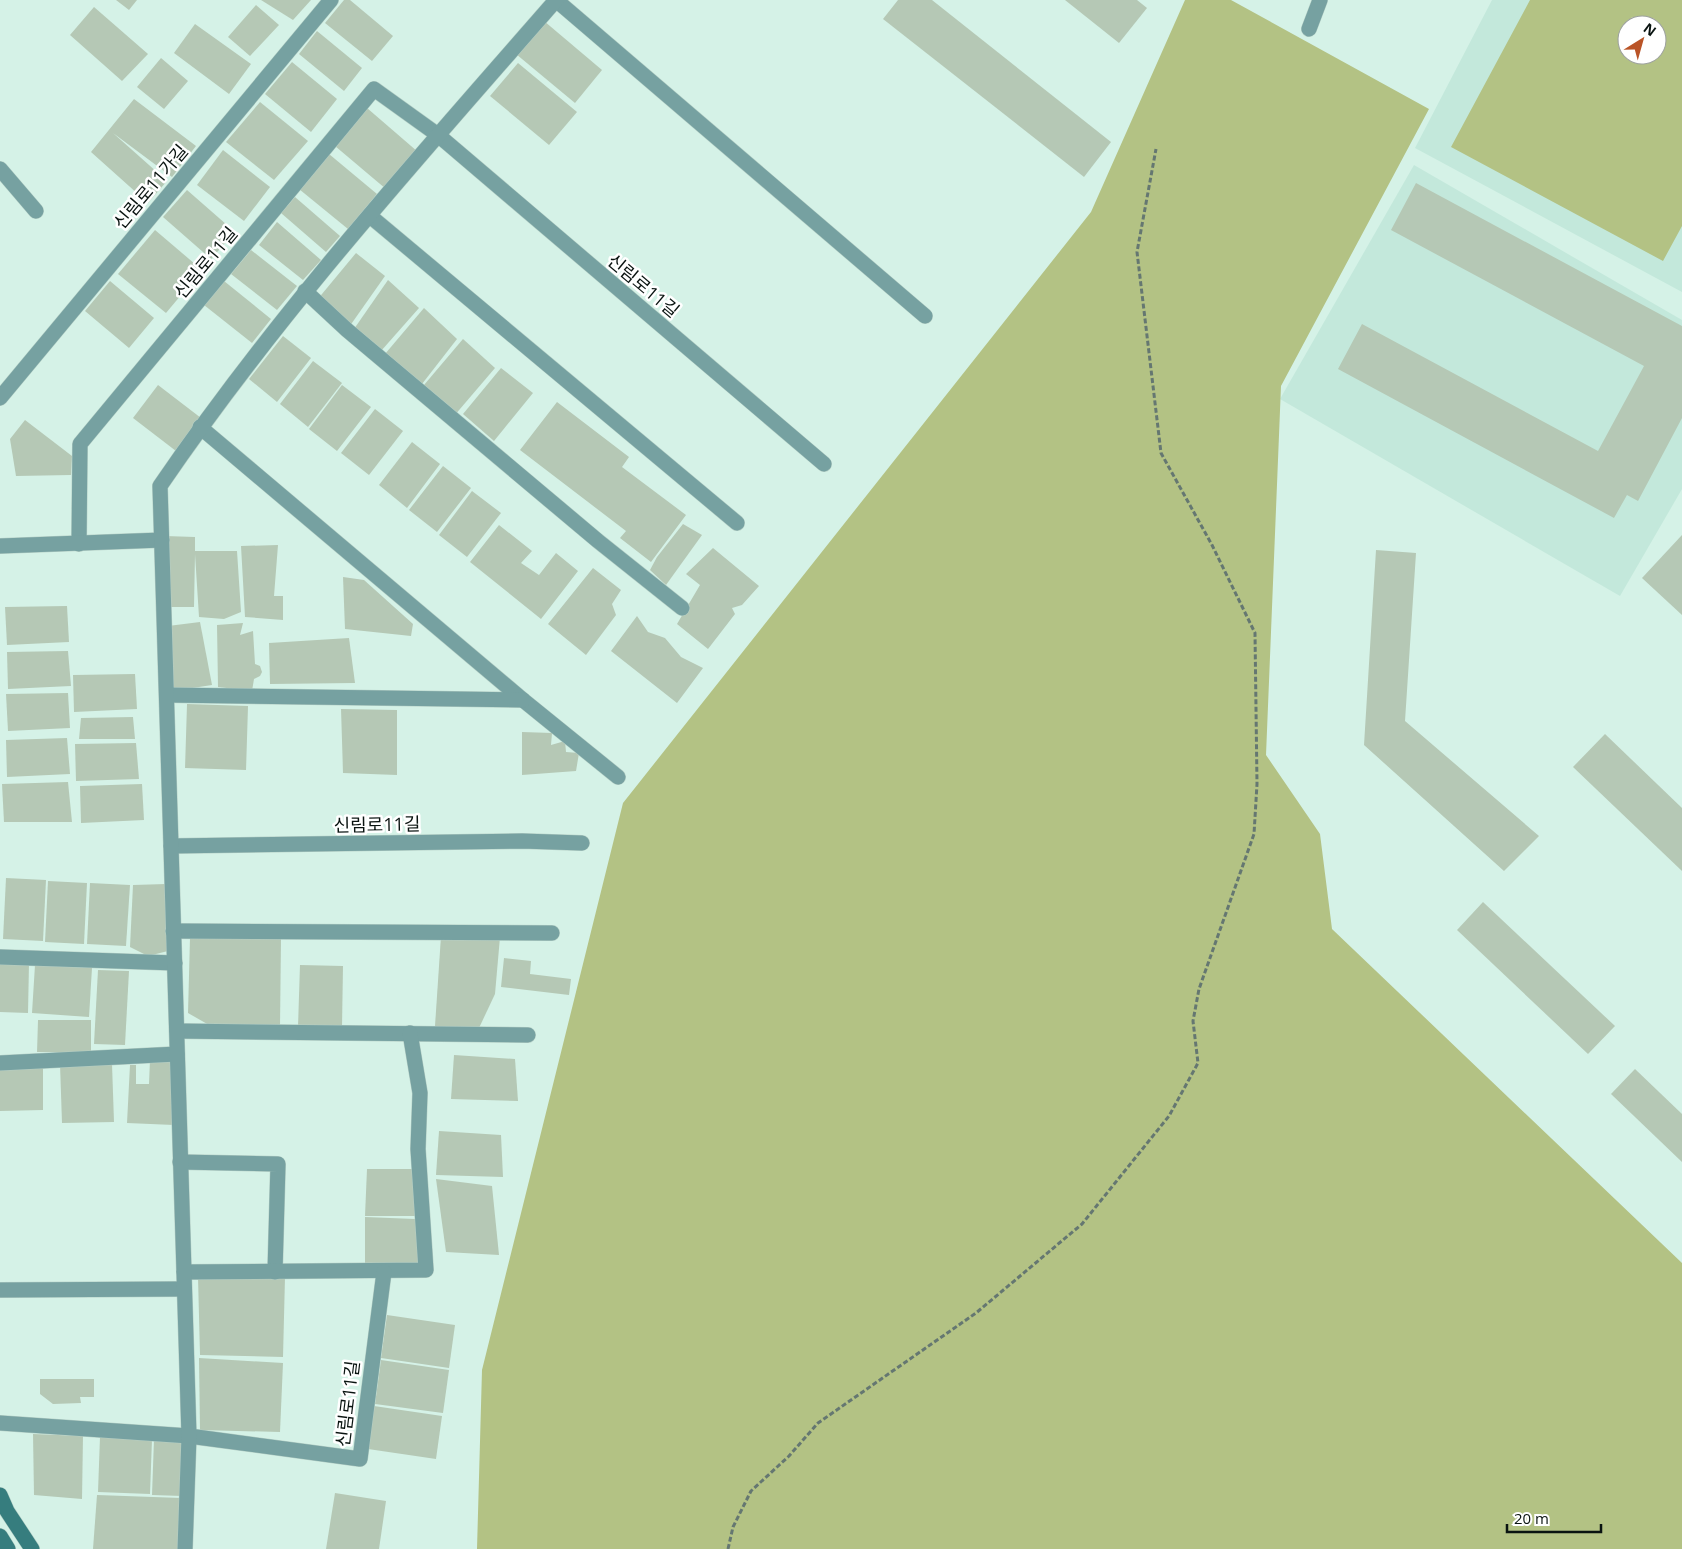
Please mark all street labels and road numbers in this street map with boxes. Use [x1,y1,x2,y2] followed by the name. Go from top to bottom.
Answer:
[108,139,193,234] street label: 신림로11가길
[168,221,242,303] street label: 신림로11길
[603,248,685,322] street label: 신림로11길
[333,811,421,837] street label: 신림로11길
[330,1359,364,1448] street label: 신림로11길

